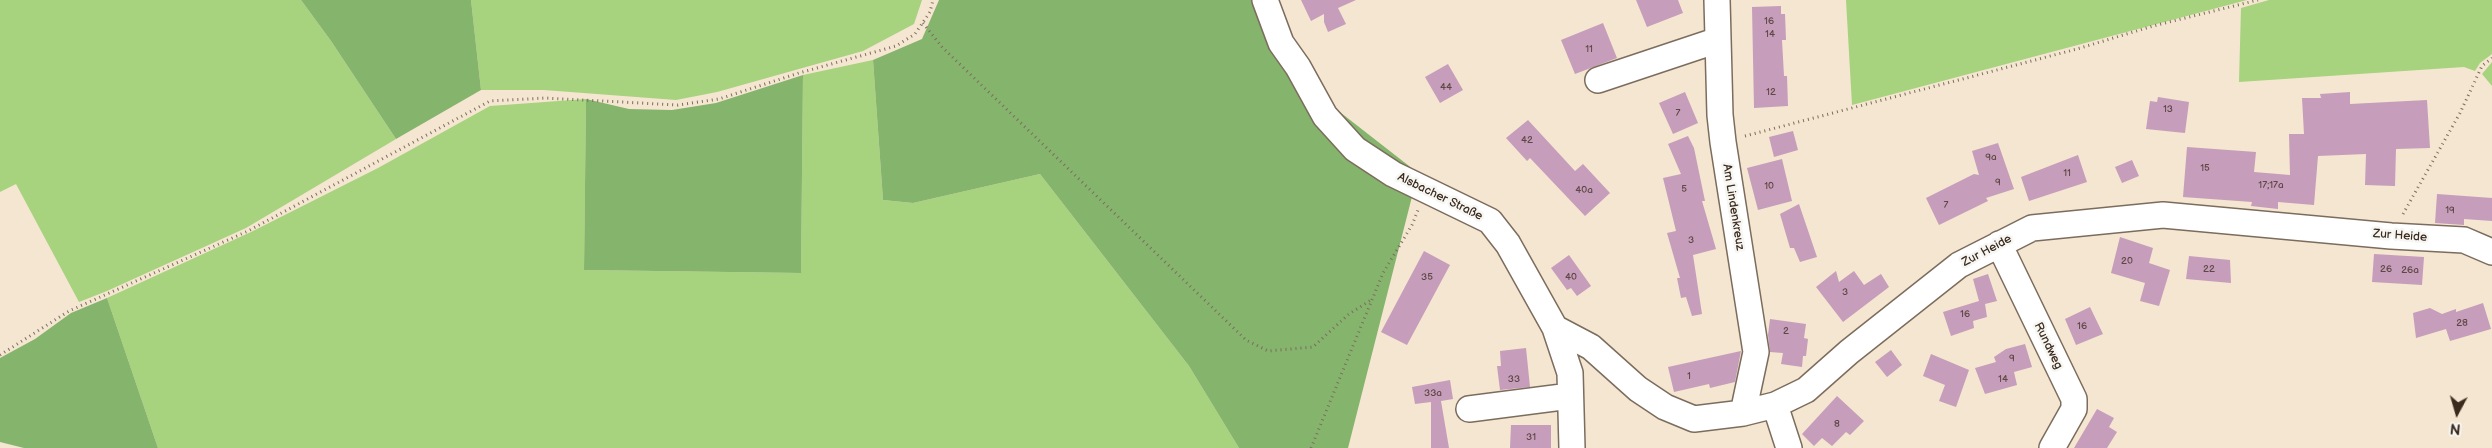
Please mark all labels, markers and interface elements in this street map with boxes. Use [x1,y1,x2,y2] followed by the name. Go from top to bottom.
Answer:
[1764,15,1774,27] house number: 16
[1765,28,1775,40] house number: 14
[1585,43,1593,55] house number: 11
[1440,81,1452,93] house number: 44
[1766,86,1776,98] house number: 12
[2163,103,2173,115] house number: 13
[1676,107,1680,119] house number: 7
[1521,134,1533,146] house number: 42
[1985,151,1997,163] house number: 9a
[2200,162,2210,174] house number: 15
[1719,163,1747,251] street label: Am Lindenkreuz
[2063,167,2071,179] house number: 11
[1395,170,1485,224] street label: Alsbacher Straße
[1995,176,2001,188] house number: 9
[2258,179,2284,191] house number: 17;17a
[1764,180,1774,192] house number: 10
[1681,183,1687,195] house number: 5
[1575,184,1593,196] house number: 40a
[1944,199,1948,211] house number: 7
[2445,204,2455,216] house number: 19
[2373,227,2427,245] street label: Zur Heide
[1960,232,2014,270] street label: Zur Heide
[1688,234,1694,246] house number: 3
[2121,255,2133,267] house number: 20
[2203,263,2215,275] house number: 22
[2380,263,2392,275] house number: 26
[2401,264,2419,276] house number: 26a
[1421,271,1433,283] house number: 35
[1565,271,1577,283] house number: 40
[1842,286,1848,298] house number: 3
[1960,308,1970,320] house number: 16
[2456,317,2468,329] house number: 28
[2030,320,2066,372] street label: Rundweg
[2077,320,2087,332] house number: 16
[1783,325,1789,337] house number: 2
[2009,352,2015,364] house number: 9
[1687,370,1691,382] house number: 1
[1508,373,1520,385] house number: 33
[1998,373,2008,385] house number: 14
[1424,387,1442,399] house number: 33a
[2432,388,2482,438] north arrow
[1834,418,1840,430] house number: 8
[2449,419,2462,437] text: N
[1526,431,1536,443] house number: 31

